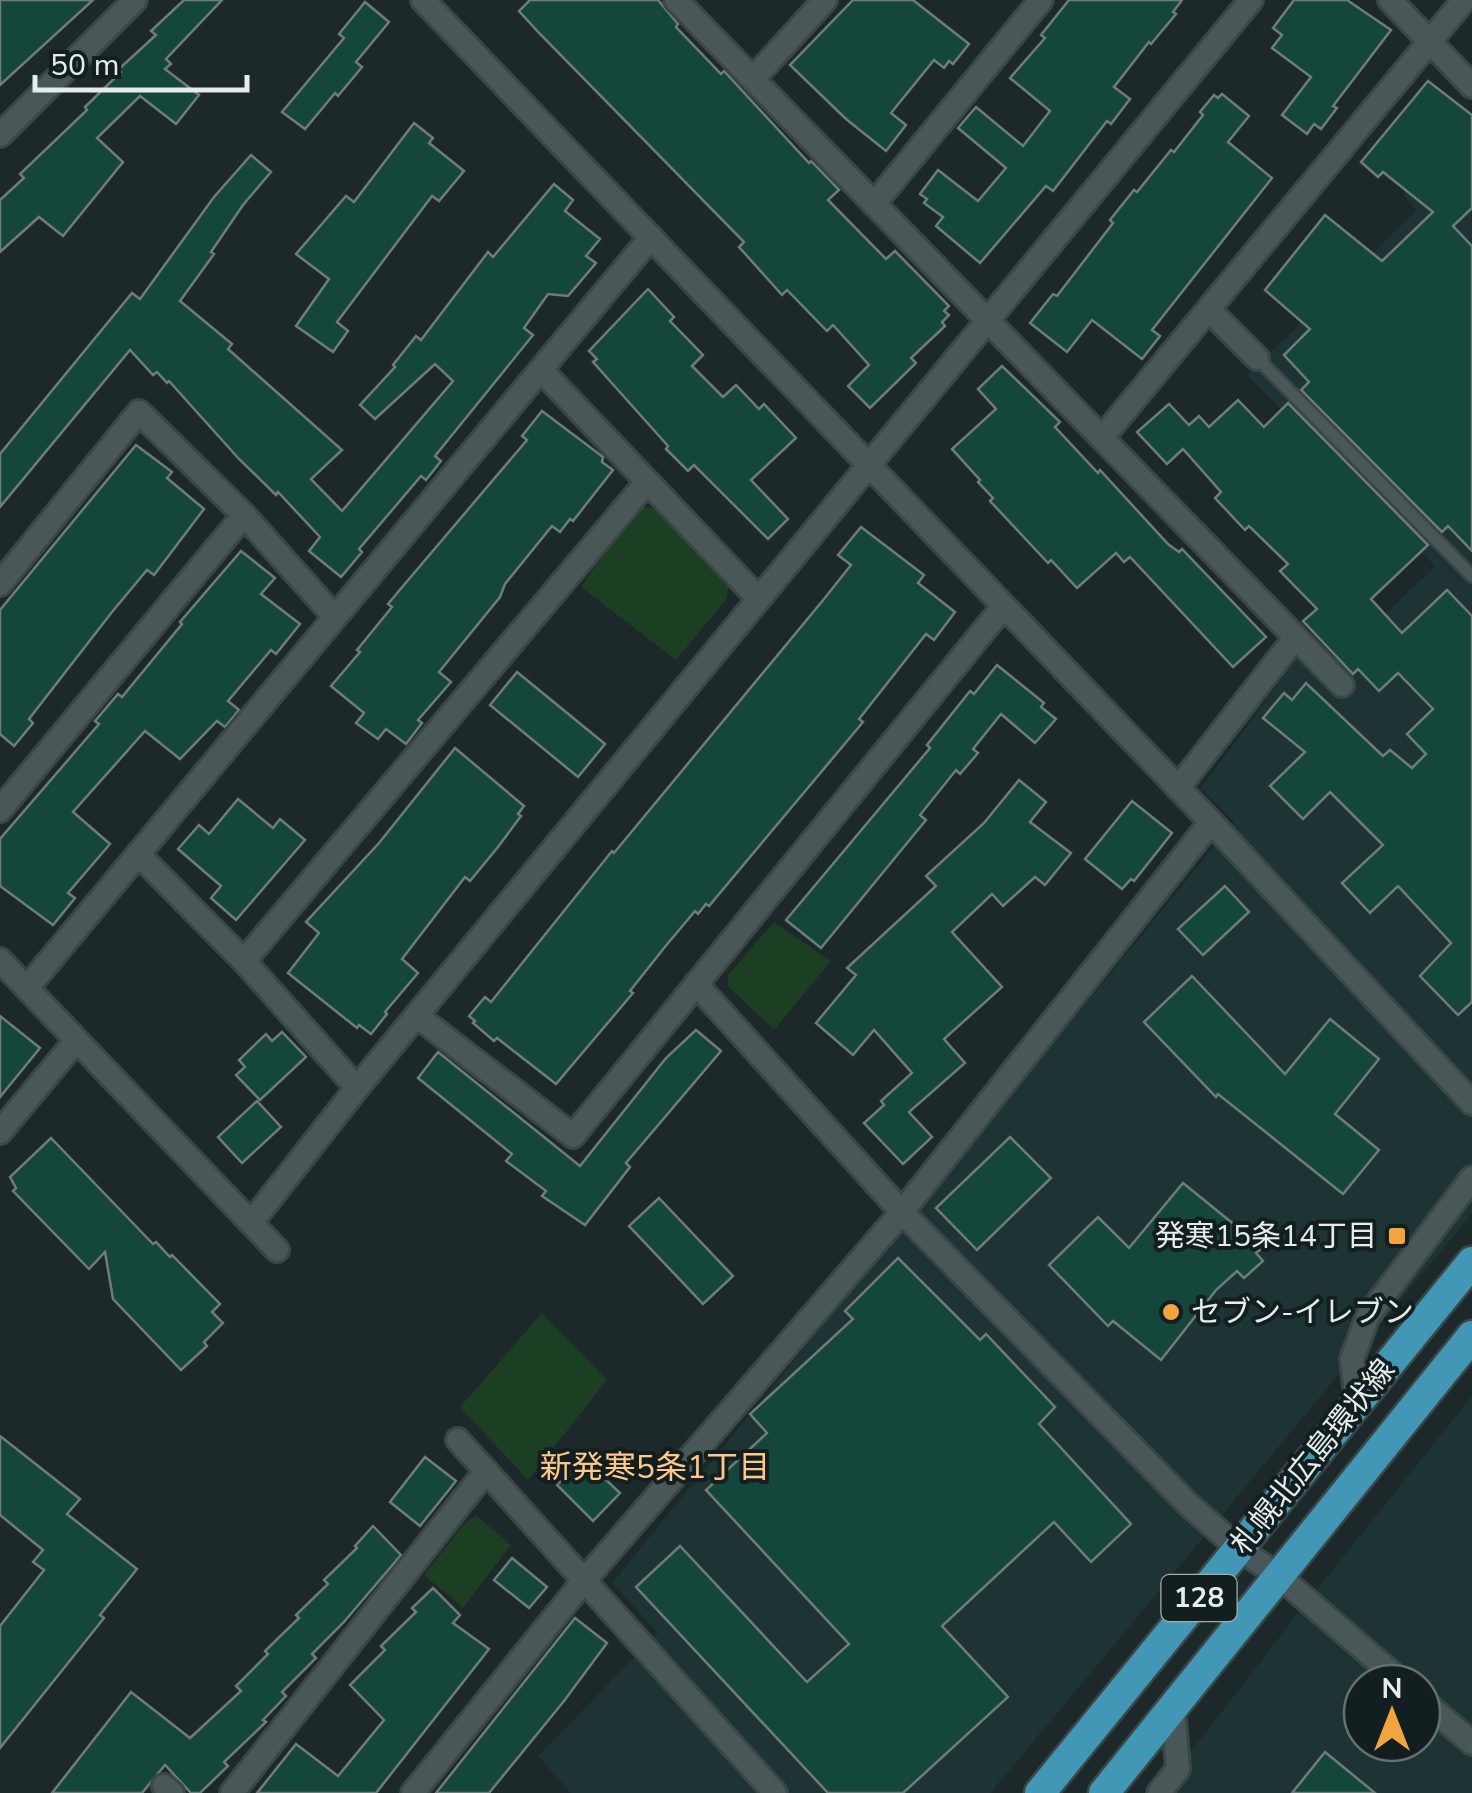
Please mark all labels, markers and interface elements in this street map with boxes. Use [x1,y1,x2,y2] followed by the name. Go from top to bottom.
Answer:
[35,30,248,92] scale bar
[50,45,119,86] text: 50 m
[1155,1216,1377,1257] place label: 発寒15条14丁目
[1386,1225,1408,1247] marker: 発寒15条14丁目
[1191,1292,1414,1333] place label: セブン-イレブン
[1160,1301,1182,1323] marker: セブン-イレブン
[1222,1351,1404,1563] street label: 札幌北広島環状線
[540,1446,770,1489] district label: 新発寒5条1丁目
[1162,1575,1236,1621] road number: 128
[1342,1663,1442,1763] north arrow
[1382,1670,1402,1708] text: N

